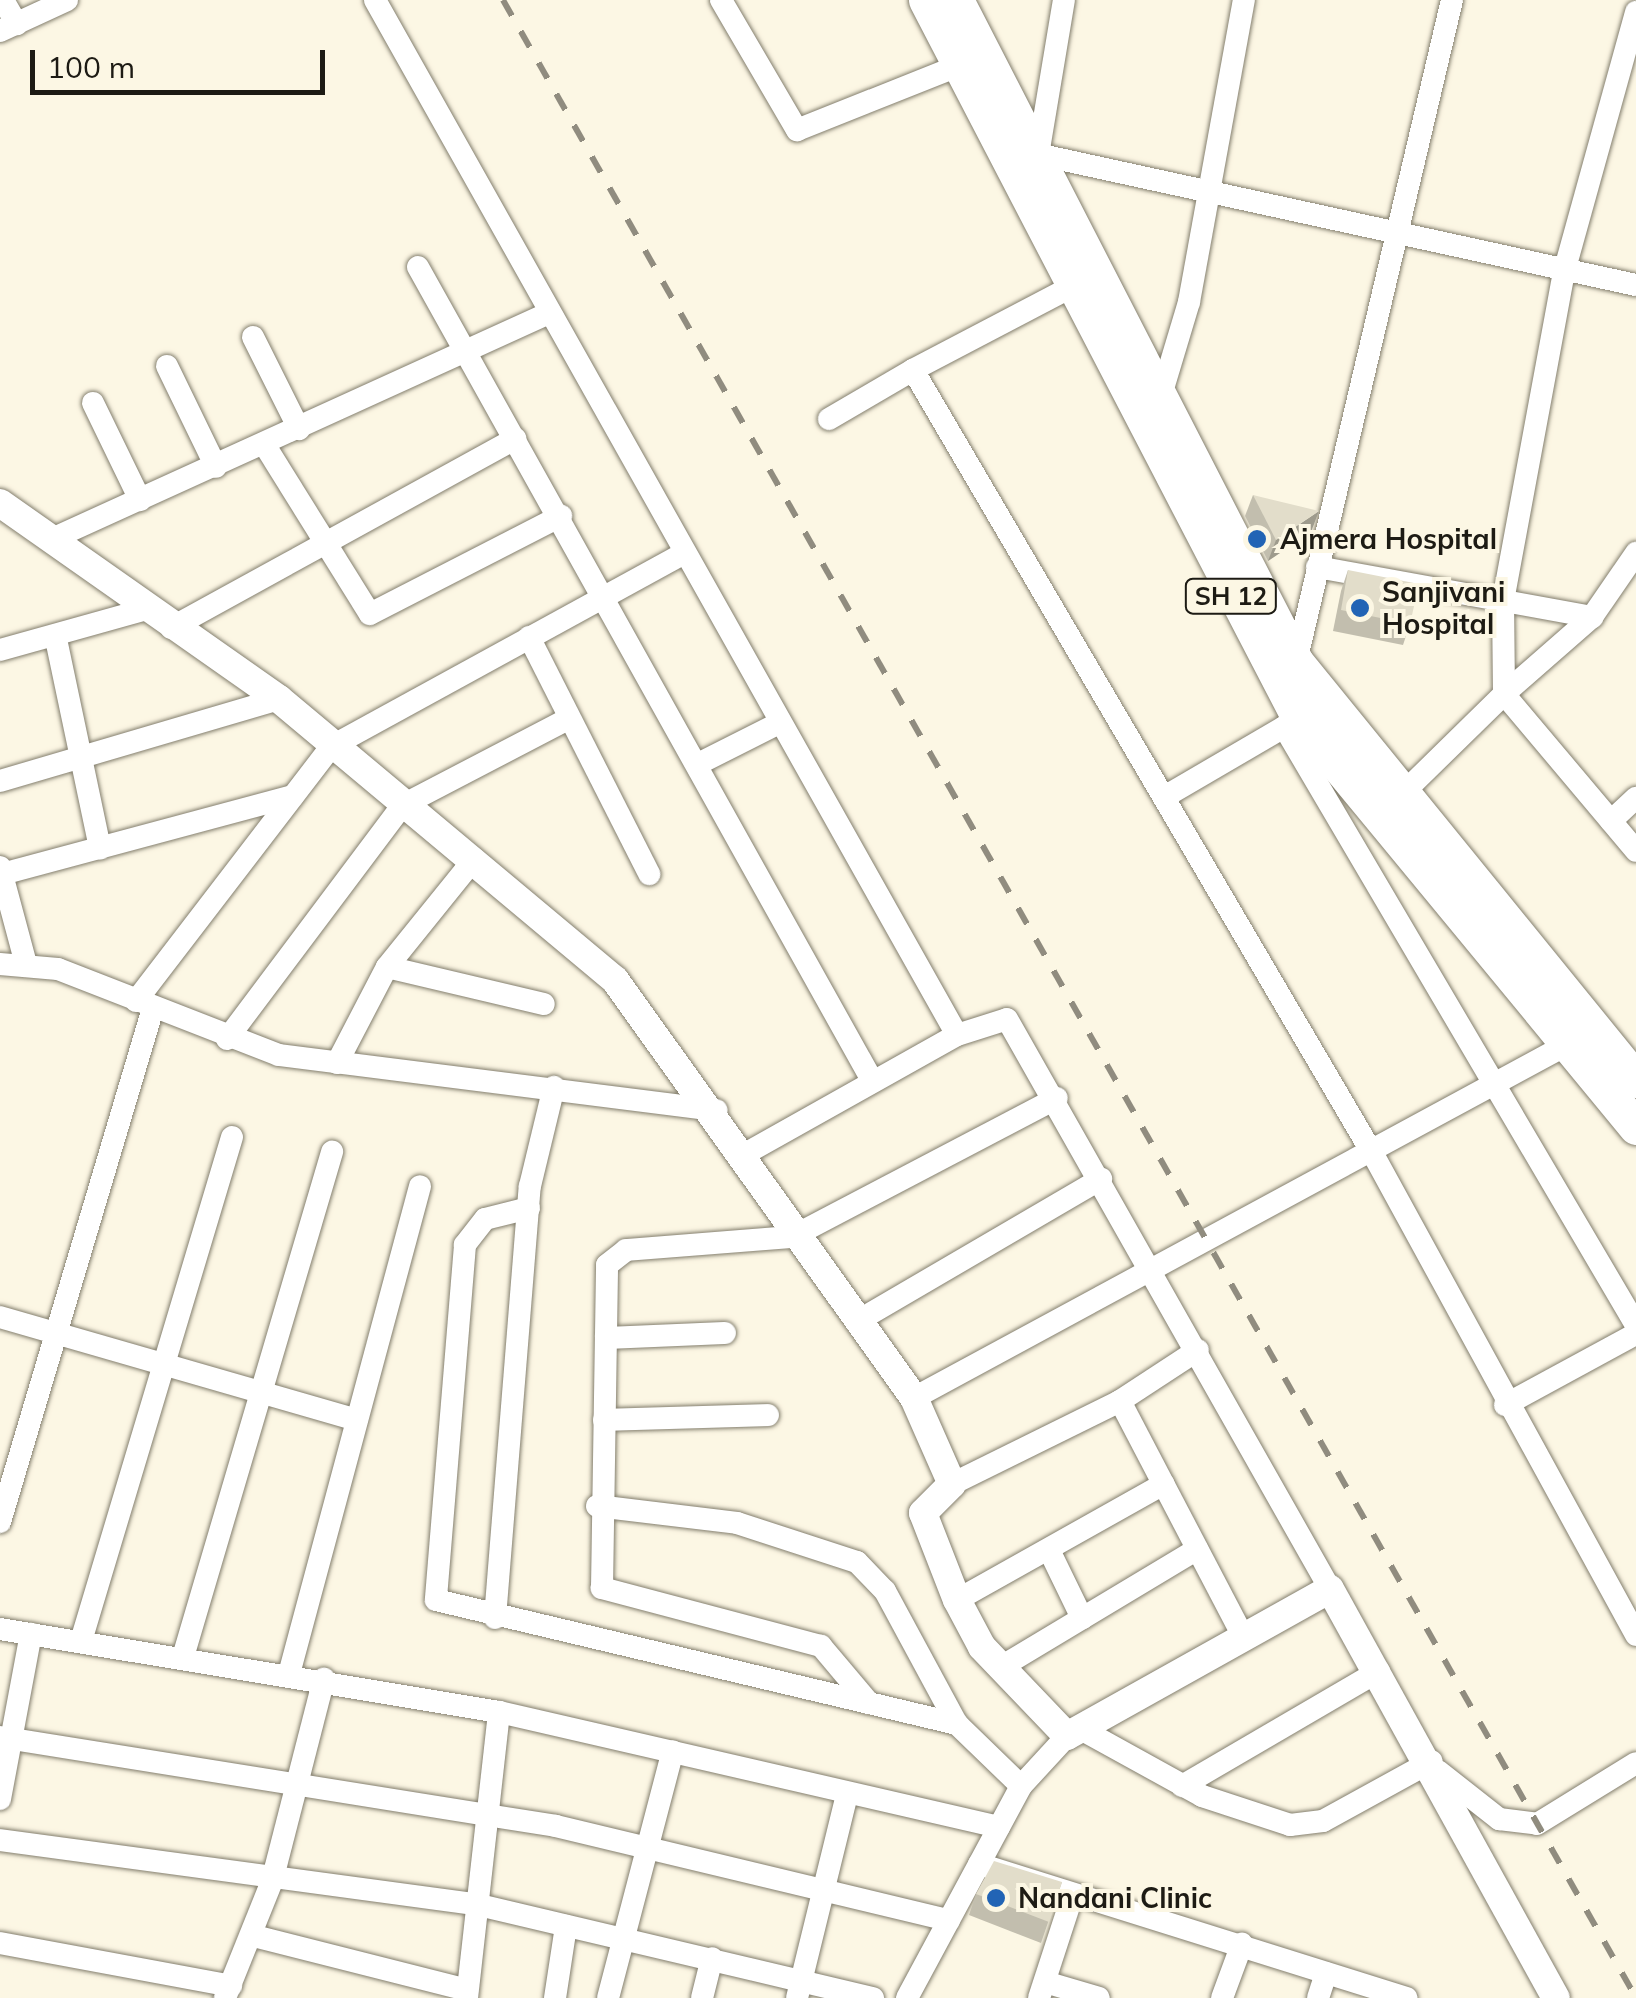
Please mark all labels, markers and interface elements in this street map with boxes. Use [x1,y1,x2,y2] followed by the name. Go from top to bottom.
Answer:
[35,30,330,92] scale bar
[47,48,135,86] text: 100 m
[1280,522,1497,556] place label: Ajmera Hospital
[1244,526,1270,552] marker: Ajmera Hospital
[1382,575,1505,641] place label: Sanjivani Hospital
[1184,576,1278,616] road number: SH 12
[1347,595,1373,621] marker: Sanjivani Hospital
[1018,1881,1212,1915] place label: Nandani Clinic
[983,1885,1009,1911] marker: Nandani Clinic

